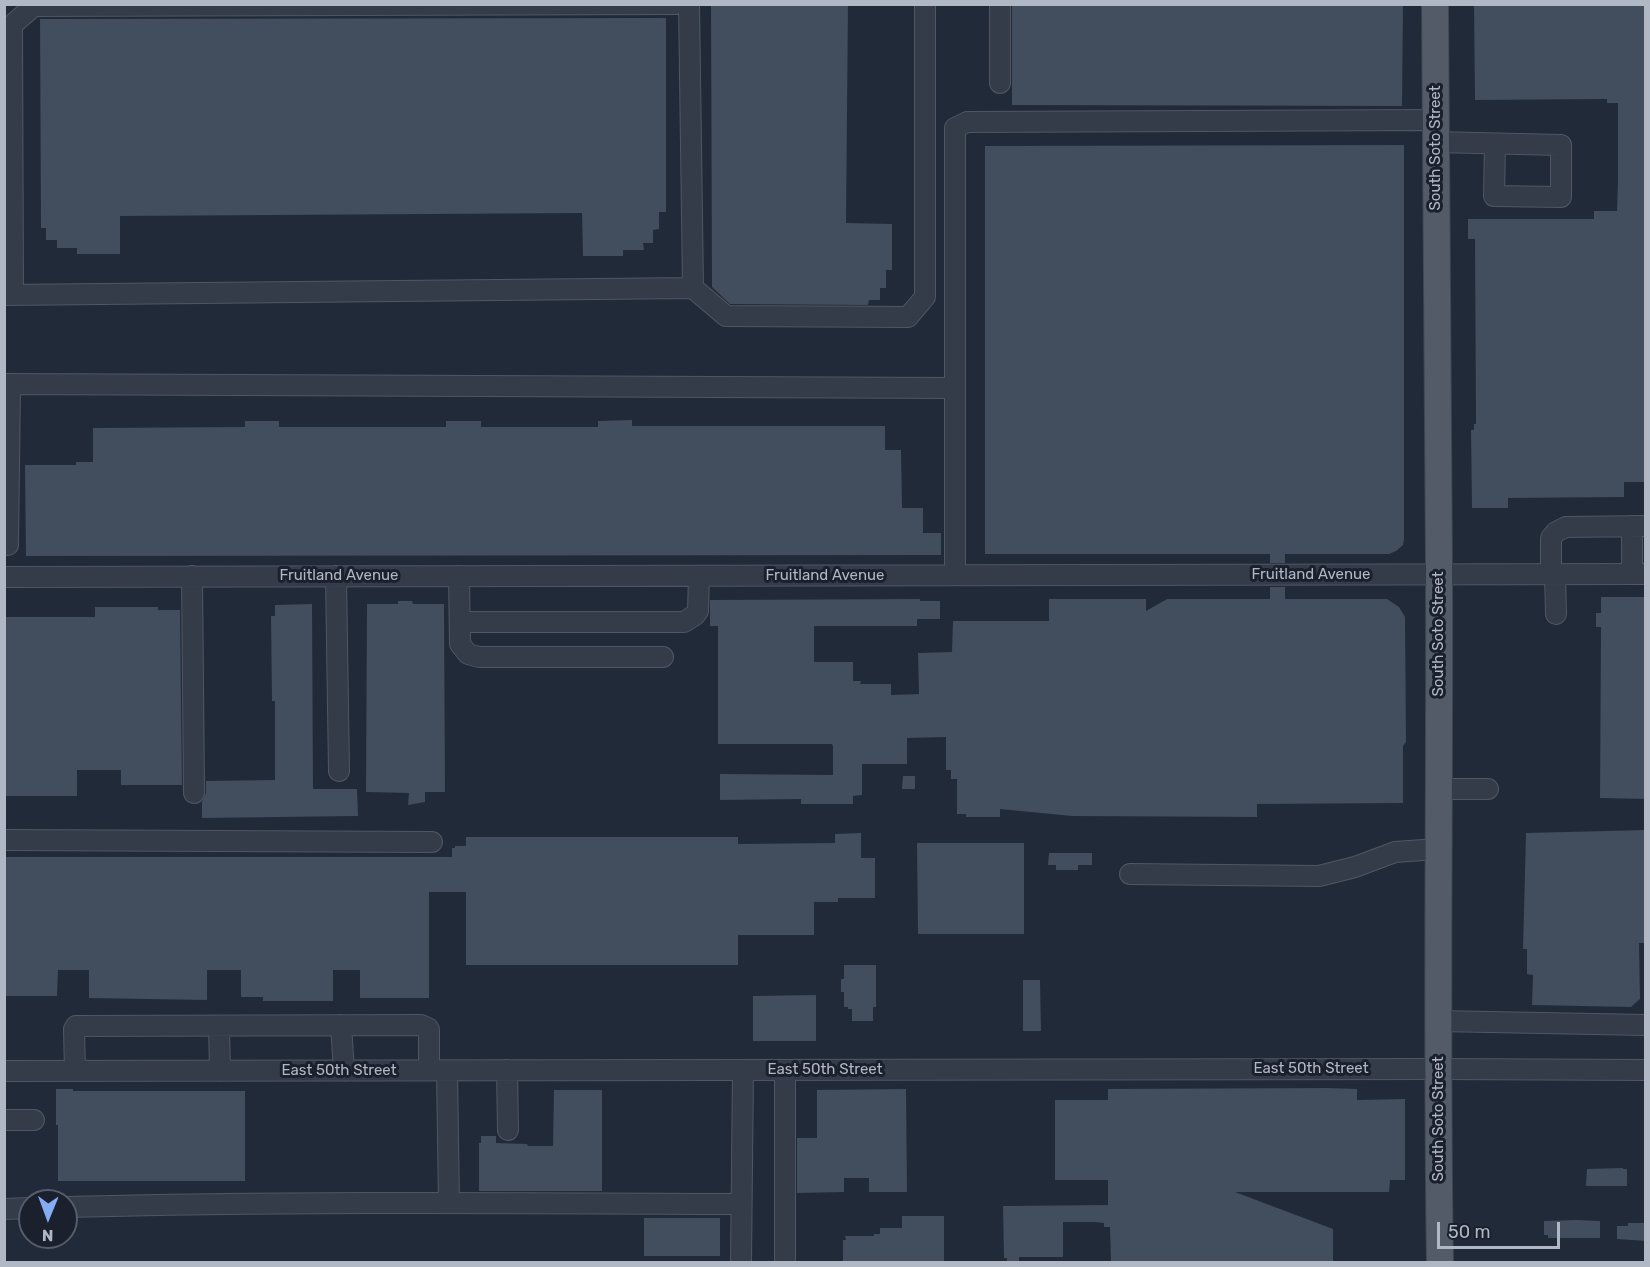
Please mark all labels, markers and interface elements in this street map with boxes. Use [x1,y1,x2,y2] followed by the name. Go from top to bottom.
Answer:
[1427,85,1445,211] street label: South Soto Street
[1252,566,1370,584] street label: Fruitland Avenue
[280,567,398,585] street label: Fruitland Avenue
[766,567,884,585] street label: Fruitland Avenue
[1430,571,1448,697] street label: South Soto Street
[1430,1056,1448,1182] street label: South Soto Street
[1253,1060,1369,1078] street label: East 50th Street
[767,1061,883,1079] street label: East 50th Street
[281,1062,397,1080] street label: East 50th Street
[18,1189,78,1249] north arrow
[1440,1210,1563,1248] scale bar
[1448,1221,1491,1243] text: 50 m
[42,1226,54,1245] text: N

